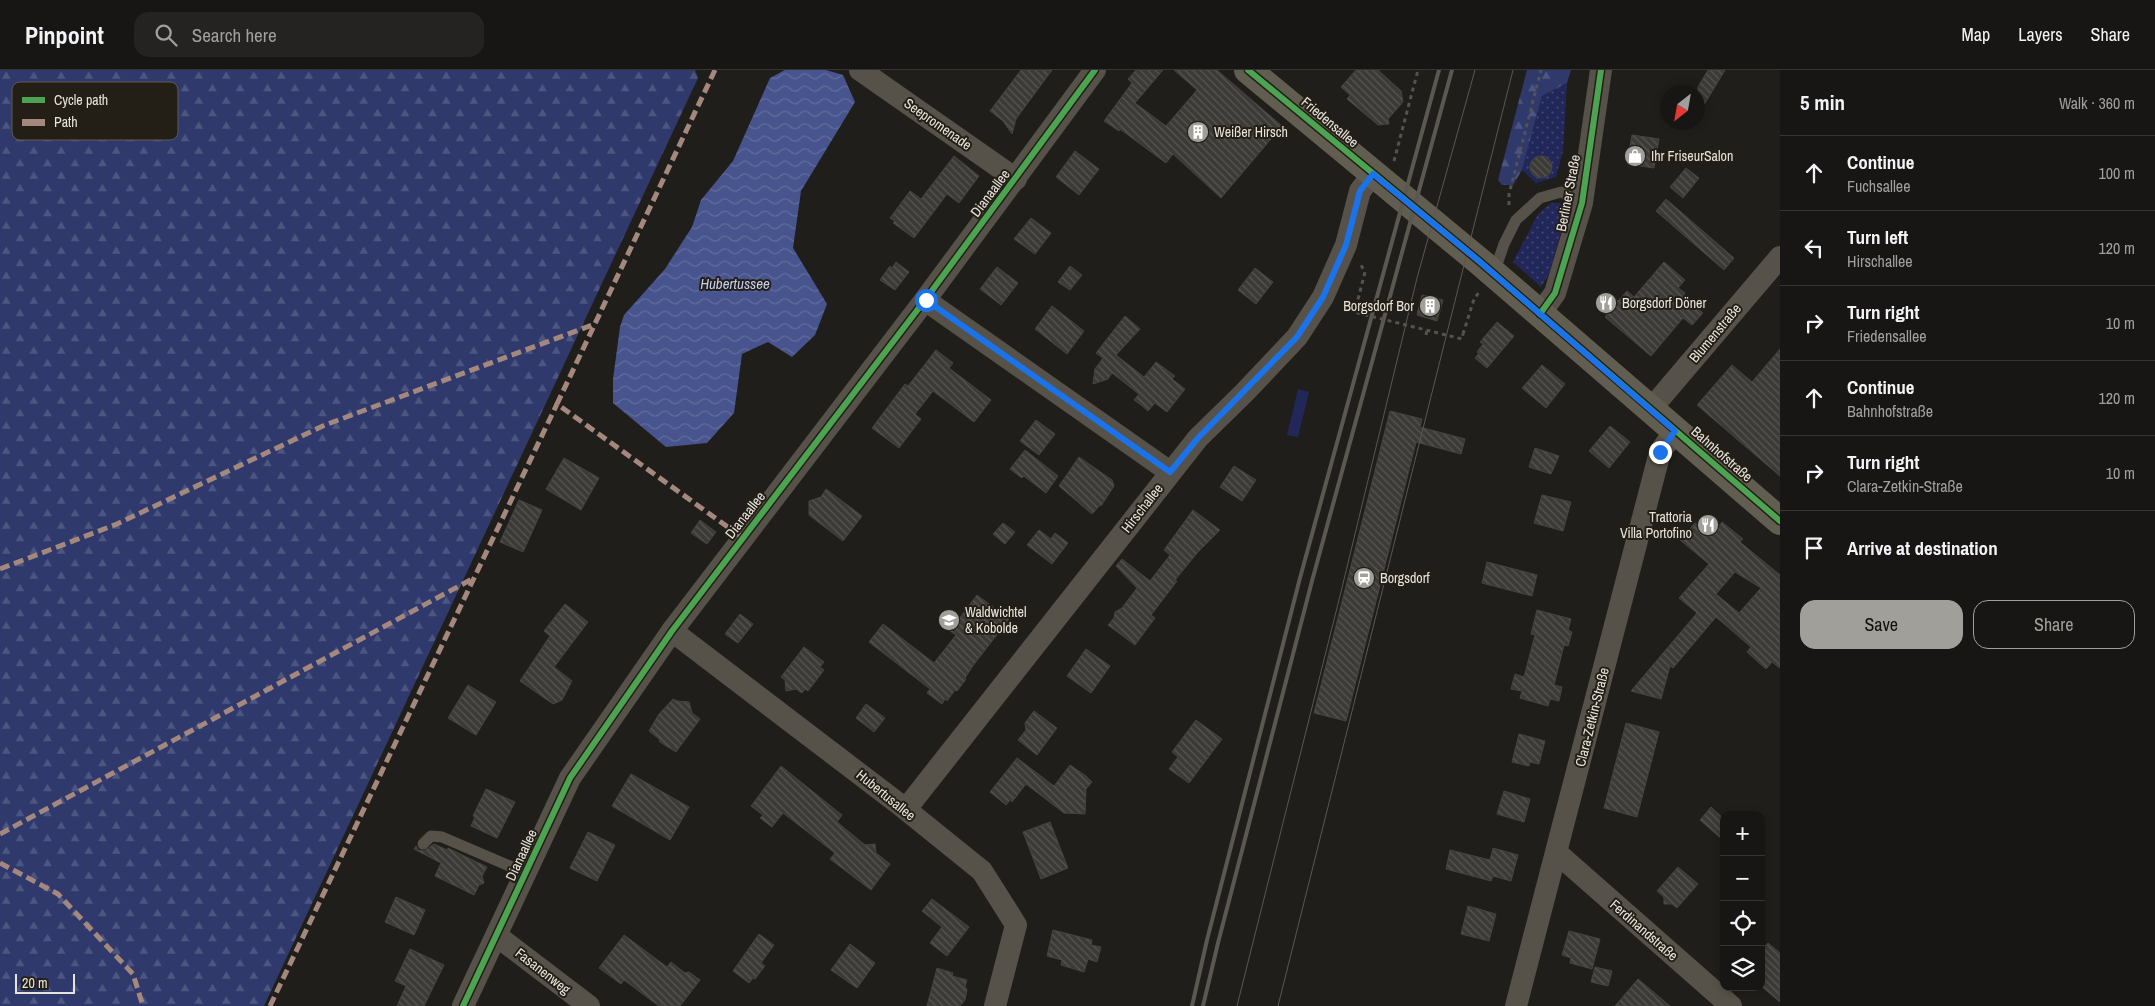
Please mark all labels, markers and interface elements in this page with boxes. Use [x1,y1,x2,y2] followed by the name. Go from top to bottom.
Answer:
[134,12,484,57] search box
[25,19,104,51] text: Pinpoint
[152,21,180,49] icon: search
[192,22,277,48] text: Search here
[1962,22,1990,47] text: Map
[2018,22,2063,47] text: Layers
[2091,22,2130,47] text: Share
[12,82,178,140] legend
[1660,85,1705,130] north arrow
[1800,88,1845,117] text: 5 min
[54,91,108,109] text: Cycle path
[2059,92,2135,114] text: Walk · 360 m
[1298,93,1362,151] street label: Friedensallee
[901,94,975,154] street label: Seepromenade
[54,113,78,131] text: Path
[1186,120,1210,144] building icon: Weißer Hirsch
[1214,123,1288,141] place label: Weißer Hirsch
[1623,144,1647,168] shop icon: Ihr FriseurSalon
[1651,147,1733,165] place label: Ihr FriseurSalon
[1847,149,1915,175] text: Continue
[1552,153,1584,233] street label: Berliner Straße
[1800,159,1828,187] icon: ahead
[2099,162,2135,184] text: 100 m
[966,166,1014,220] street label: Dianaallee
[1847,175,1910,197] text: Fuchsallee
[1847,224,1908,250] text: Turn left
[1800,234,1828,262] icon: left
[2099,237,2135,259] text: 120 m
[1847,250,1913,272] text: Hirschallee
[700,273,770,294] water label: Hubertussee
[915,289,938,312] route start
[1594,291,1618,315] restaurant icon: Borgsdorf Döner
[1418,294,1442,318] building icon: Borgsdorf Bor
[1622,294,1706,312] place label: Borgsdorf Döner
[1343,297,1414,315] place label: Borgsdorf Bor
[1847,299,1919,325] text: Turn right
[1685,300,1745,366] street label: Blumenstraße
[1800,309,1828,337] icon: right
[2106,312,2135,334] text: 10 m
[1847,325,1927,347] text: Friedensallee
[1847,374,1915,400] text: Continue
[1800,384,1828,412] icon: ahead
[2099,387,2135,409] text: 120 m
[1847,400,1933,422] text: Bahnhofstraße
[1688,423,1756,485] street label: Bahnhofstraße
[1649,441,1672,464] route end
[1847,449,1919,475] text: Turn right
[1800,459,1828,487] icon: right
[2106,462,2135,484] text: 10 m
[1847,475,1963,497] text: Clara-Zetkin-Straße
[1117,480,1167,536] street label: Hirschallee
[721,488,769,542] street label: Dianaallee
[1620,508,1693,542] place label: Trattoria Villa Portofino
[1696,513,1720,537] restaurant icon: Trattoria Villa Portofino
[1800,534,1828,562] icon: arrive
[1847,535,1998,561] text: Arrive at destination
[1352,566,1376,590] station icon: Borgsdorf
[1380,569,1431,587] place label: Borgsdorf
[1800,600,1963,649] button: Save
[1973,600,2135,649] button: Share
[965,603,1026,637] place label: Waldwichtel & Kobolde
[937,608,961,632] school or university icon: Waldwichtel & Kobolde
[1571,666,1613,768] street label: Clara-Zetkin-Straße
[853,766,919,824] street label: Hubertusallee
[1720,811,1765,991] map controls
[1720,811,1765,856] button: +
[501,826,541,884] street label: Dianaallee
[1720,856,1765,901] button: −
[1606,896,1682,964] street label: Ferdinandstraße
[1720,901,1765,946] button: locate
[512,944,575,999] street label: Fasanenweg
[1720,946,1765,991] button: layers
[15,971,75,994] scale bar
[22,974,48,992] text: 20 m

